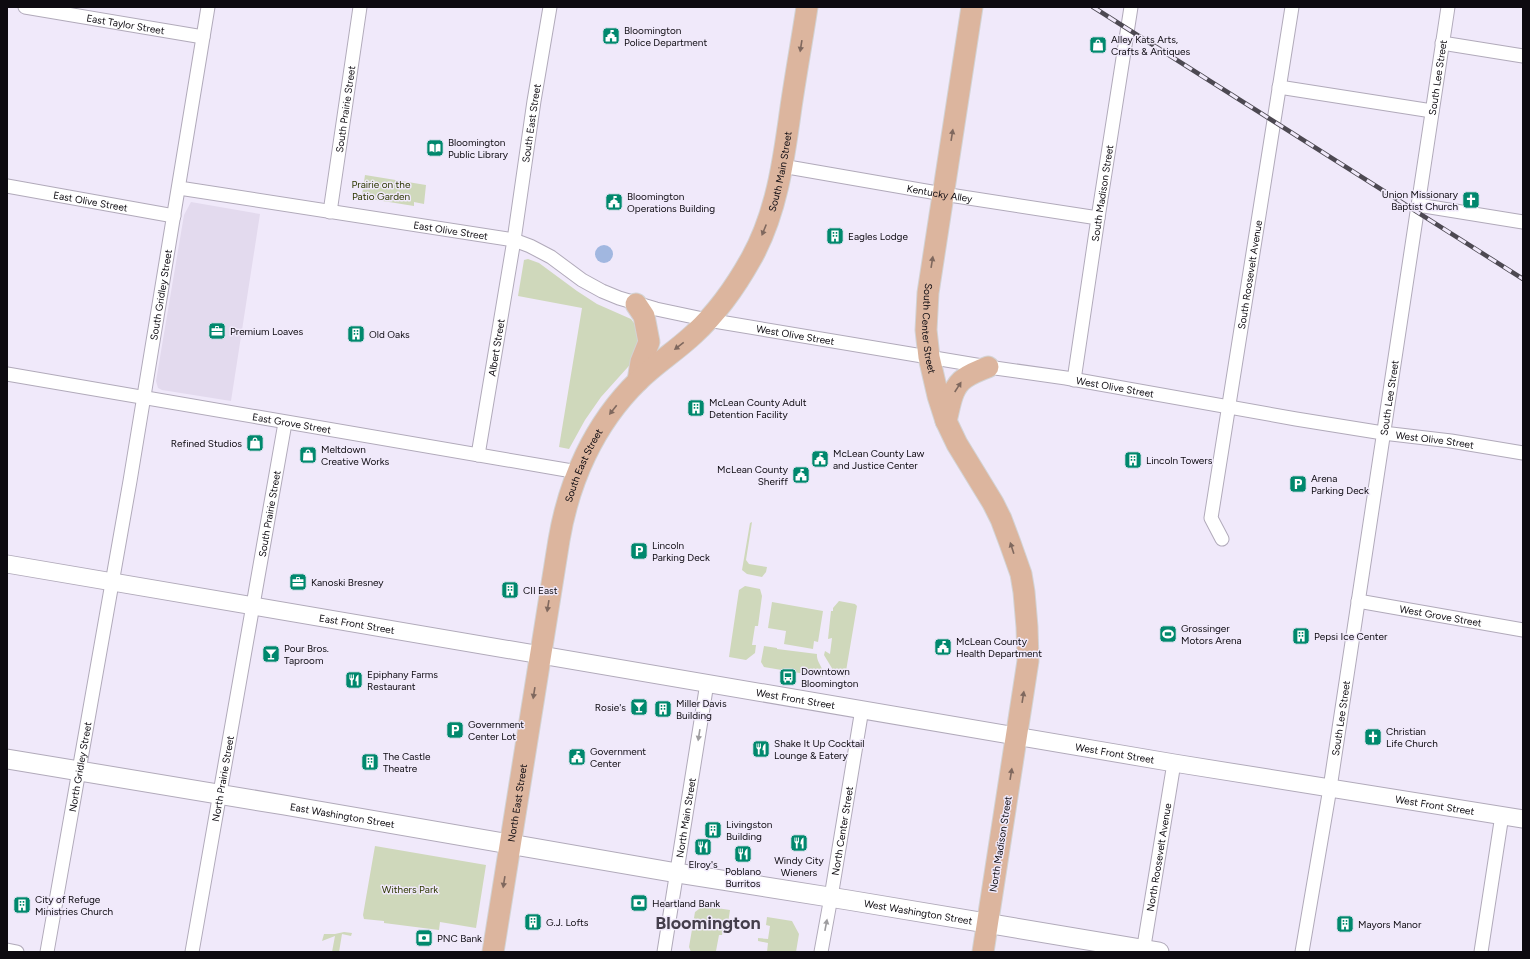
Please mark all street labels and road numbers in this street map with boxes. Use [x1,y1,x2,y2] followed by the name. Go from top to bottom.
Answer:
[85,11,166,37] street label: East Taylor Street
[1426,39,1450,116] street label: South Lee Street
[333,65,358,153] street label: South Prairie Street
[519,83,544,163] street label: South East Street
[765,130,795,213] street label: South Main Street
[1089,144,1116,242] street label: South Madison Street
[906,182,974,206] street label: Kentucky Alley
[52,188,129,215] street label: East Olive Street
[412,218,489,243] street label: East Olive Street
[1235,219,1265,330] street label: South Roosevelt Avenue
[147,248,175,341] street label: South Gridley Street
[919,282,939,375] street label: South Center Street
[485,318,508,377] street label: Albert Street
[755,322,836,348] street label: West Olive Street
[1377,359,1402,436] street label: South Lee Street
[1075,374,1155,401] street label: West Olive Street
[251,410,332,437] street label: East Grove Street
[562,426,606,504] street label: South East Street
[1395,429,1475,452] street label: West Olive Street
[256,469,284,558] street label: South Prairie Street
[1398,602,1483,630] street label: West Grove Street
[318,611,396,637] street label: East Front Street
[1329,679,1353,757] street label: South Lee Street
[755,686,836,712] street label: West Front Street
[66,721,94,813] street label: North Gridley Street
[209,735,237,823] street label: North Prairie Street
[1074,740,1156,767] street label: West Front Street
[505,763,530,843] street label: North East Street
[673,777,699,859] street label: North Main Street
[829,785,856,876] street label: North Center Street
[1394,793,1476,818] street label: West Front Street
[986,795,1015,893] street label: North Madison Street
[289,800,396,831] street label: East Washington Street
[1144,802,1174,912] street label: North Roosevelt Avenue
[863,897,974,928] street label: West Washington Street

